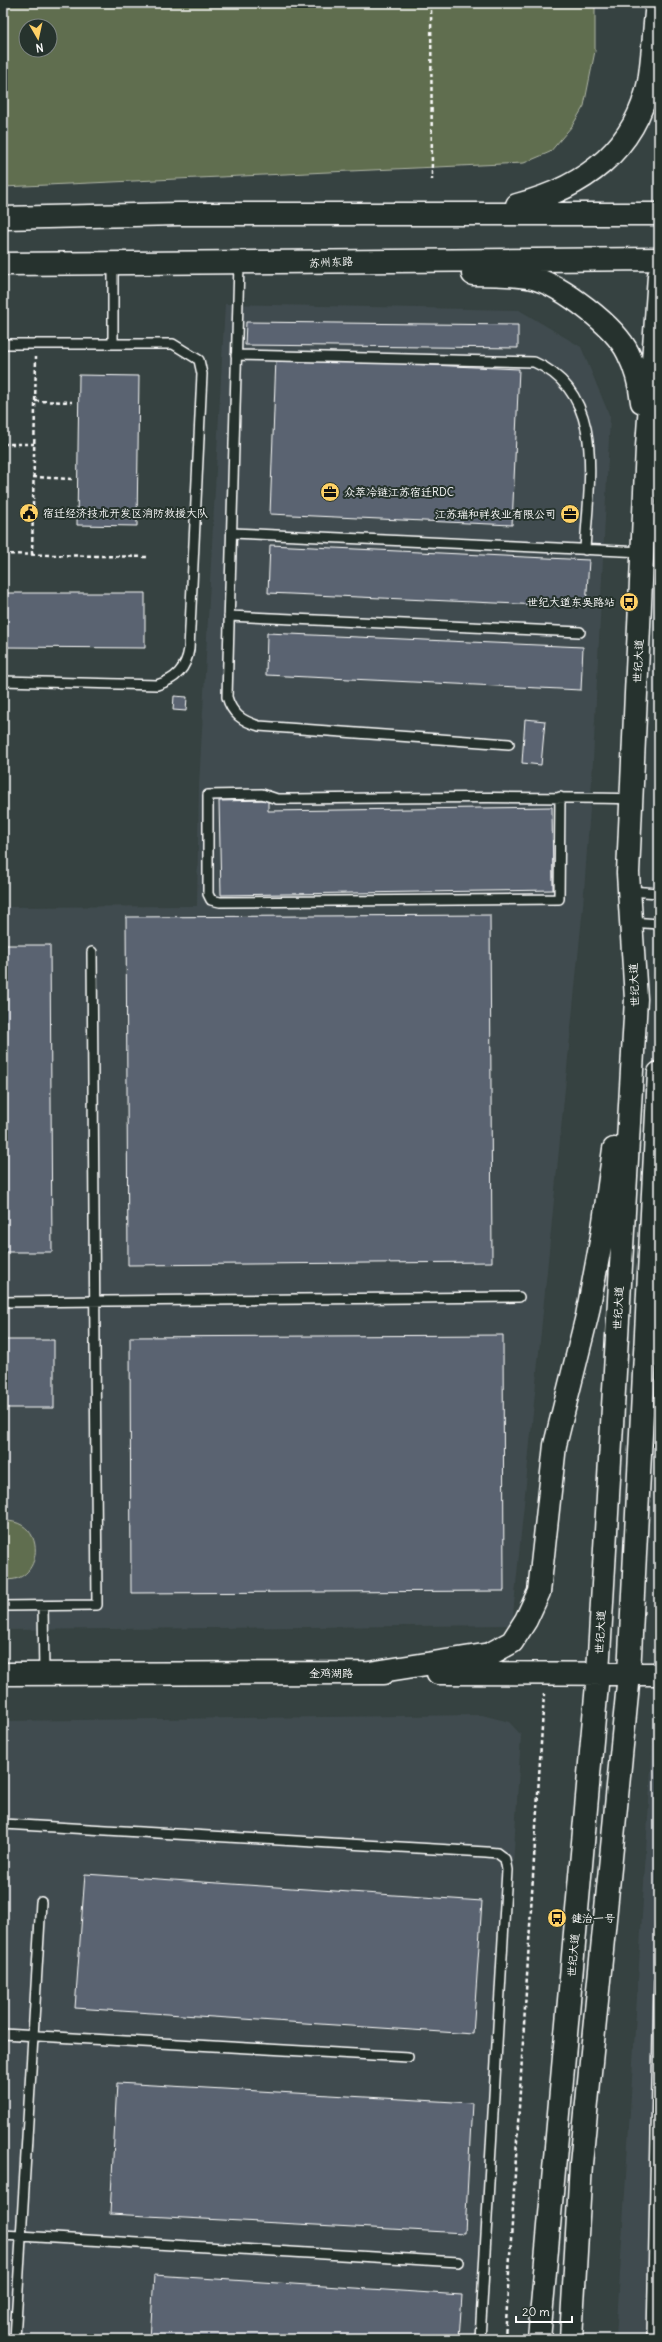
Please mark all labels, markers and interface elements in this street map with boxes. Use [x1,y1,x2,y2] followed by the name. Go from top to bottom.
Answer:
[18,18,58,58] north arrow
[35,40,44,55] text: N
[309,254,353,270] street label: 苏州东路
[319,481,341,503] office icon: 众萃冷链江苏宿迁RDC
[344,485,454,499] place label: 众萃冷链江苏宿迁RDC
[18,502,40,524] public building icon: 宿迁经济技术开发区消防救援大队
[559,503,581,525] office icon: 江苏瑞和祥农业有限公司
[43,506,208,520] place label: 宿迁经济技术开发区消防救援大队
[435,507,556,521] place label: 江苏瑞和祥农业有限公司
[618,591,640,613] bus stop icon: 世纪大道东吴路站
[527,595,615,609] place label: 世纪大道东吴路站
[630,639,646,683] street label: 世纪大道
[626,963,642,1007] street label: 世纪大道
[610,1286,626,1330] street label: 世纪大道
[592,1610,608,1654] street label: 世纪大道
[309,1666,353,1680] street label: 金鸡湖路
[546,1907,568,1929] bus stop icon: 健治一号
[571,1911,615,1925] place label: 健治一号
[564,1932,582,1978] street label: 世纪大道
[516,2298,572,2324] scale bar
[522,2304,550,2319] text: 20 m

